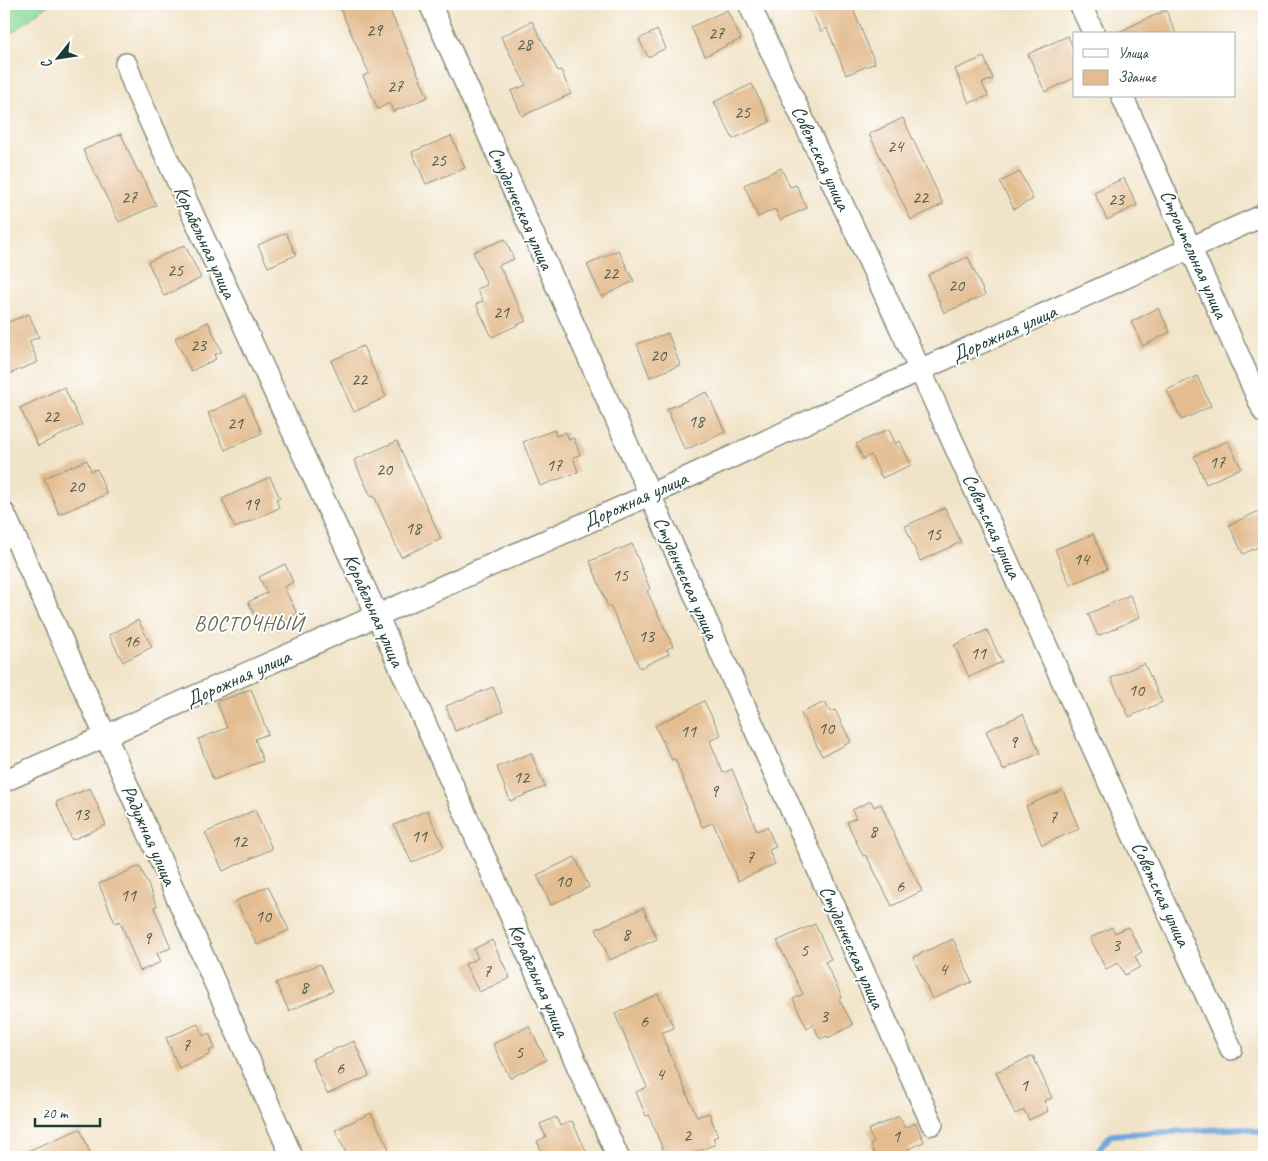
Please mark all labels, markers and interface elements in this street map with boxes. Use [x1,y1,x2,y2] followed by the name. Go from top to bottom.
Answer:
[366,19,384,41] house number: 29
[708,22,725,44] house number: 27
[32,32,82,82] north arrow
[1073,32,1236,98] legend
[516,33,534,55] house number: 28
[1118,44,1149,63] text: Улица
[37,55,56,71] text: С
[1118,68,1157,87] text: Здание
[387,75,404,97] house number: 27
[734,101,751,123] house number: 25
[786,102,857,216] street label: Советская улица
[887,135,905,157] house number: 24
[483,143,560,275] street label: Студенческая улица
[430,149,447,171] house number: 25
[168,182,243,304] street label: Корабельная улица
[121,186,138,208] house number: 27
[912,186,930,208] house number: 22
[1154,186,1234,324] street label: Строительная улица
[1108,188,1126,210] house number: 23
[167,259,184,281] house number: 25
[602,262,620,284] house number: 22
[948,274,966,296] house number: 20
[948,298,1062,367] street label: Дорожная улица
[493,301,510,323] house number: 21
[190,334,208,356] house number: 23
[650,344,668,366] house number: 20
[351,368,369,390] house number: 22
[43,405,61,427] house number: 22
[688,410,706,432] house number: 18
[227,412,244,434] house number: 21
[1209,451,1226,473] house number: 17
[546,454,563,476] house number: 17
[376,458,394,480] house number: 20
[579,465,693,534] street label: Дорожная улица
[957,470,1028,584] street label: Советская улица
[68,475,86,497] house number: 20
[243,493,261,515] house number: 19
[648,513,725,645] street label: Студенческая улица
[405,517,423,539] house number: 18
[925,523,942,545] house number: 15
[1073,548,1091,570] house number: 14
[338,550,411,672] street label: Корабельная улица
[612,564,629,586] house number: 15
[194,610,307,636] district label: ВОСТОЧНЫЙ
[638,625,656,647] house number: 13
[123,630,140,652] house number: 16
[970,642,987,664] house number: 11
[182,643,296,712] street label: Дорожная улица
[1128,679,1146,701] house number: 10
[818,717,836,739] house number: 10
[680,720,697,742] house number: 11
[1009,731,1019,753] house number: 9
[513,766,531,788] house number: 12
[710,780,720,802] house number: 9
[116,781,183,890] street label: Радужная улица
[73,803,91,825] house number: 13
[1049,806,1058,828] house number: 7
[869,820,879,842] house number: 8
[411,825,428,847] house number: 11
[231,830,249,852] house number: 12
[1126,838,1197,952] street label: Советская улица
[746,846,755,868] house number: 7
[555,870,573,892] house number: 10
[896,875,905,897] house number: 6
[814,882,891,1014] street label: Студенческая улица
[120,884,137,906] house number: 11
[255,905,273,927] house number: 10
[503,920,576,1042] street label: Корабельная улица
[622,923,632,945] house number: 8
[143,927,153,949] house number: 9
[1112,934,1122,956] house number: 3
[800,939,809,961] house number: 5
[939,958,949,980] house number: 4
[483,960,492,982] house number: 7
[300,976,310,998] house number: 8
[820,1005,830,1027] house number: 3
[640,1010,649,1032] house number: 6
[182,1034,191,1056] house number: 7
[515,1041,524,1063] house number: 5
[336,1057,345,1079] house number: 6
[656,1063,666,1085] house number: 4
[1020,1074,1029,1096] house number: 1
[35,1096,100,1128] scale bar
[42,1104,69,1123] text: 20 m
[683,1124,693,1146] house number: 2
[892,1125,901,1147] house number: 1

